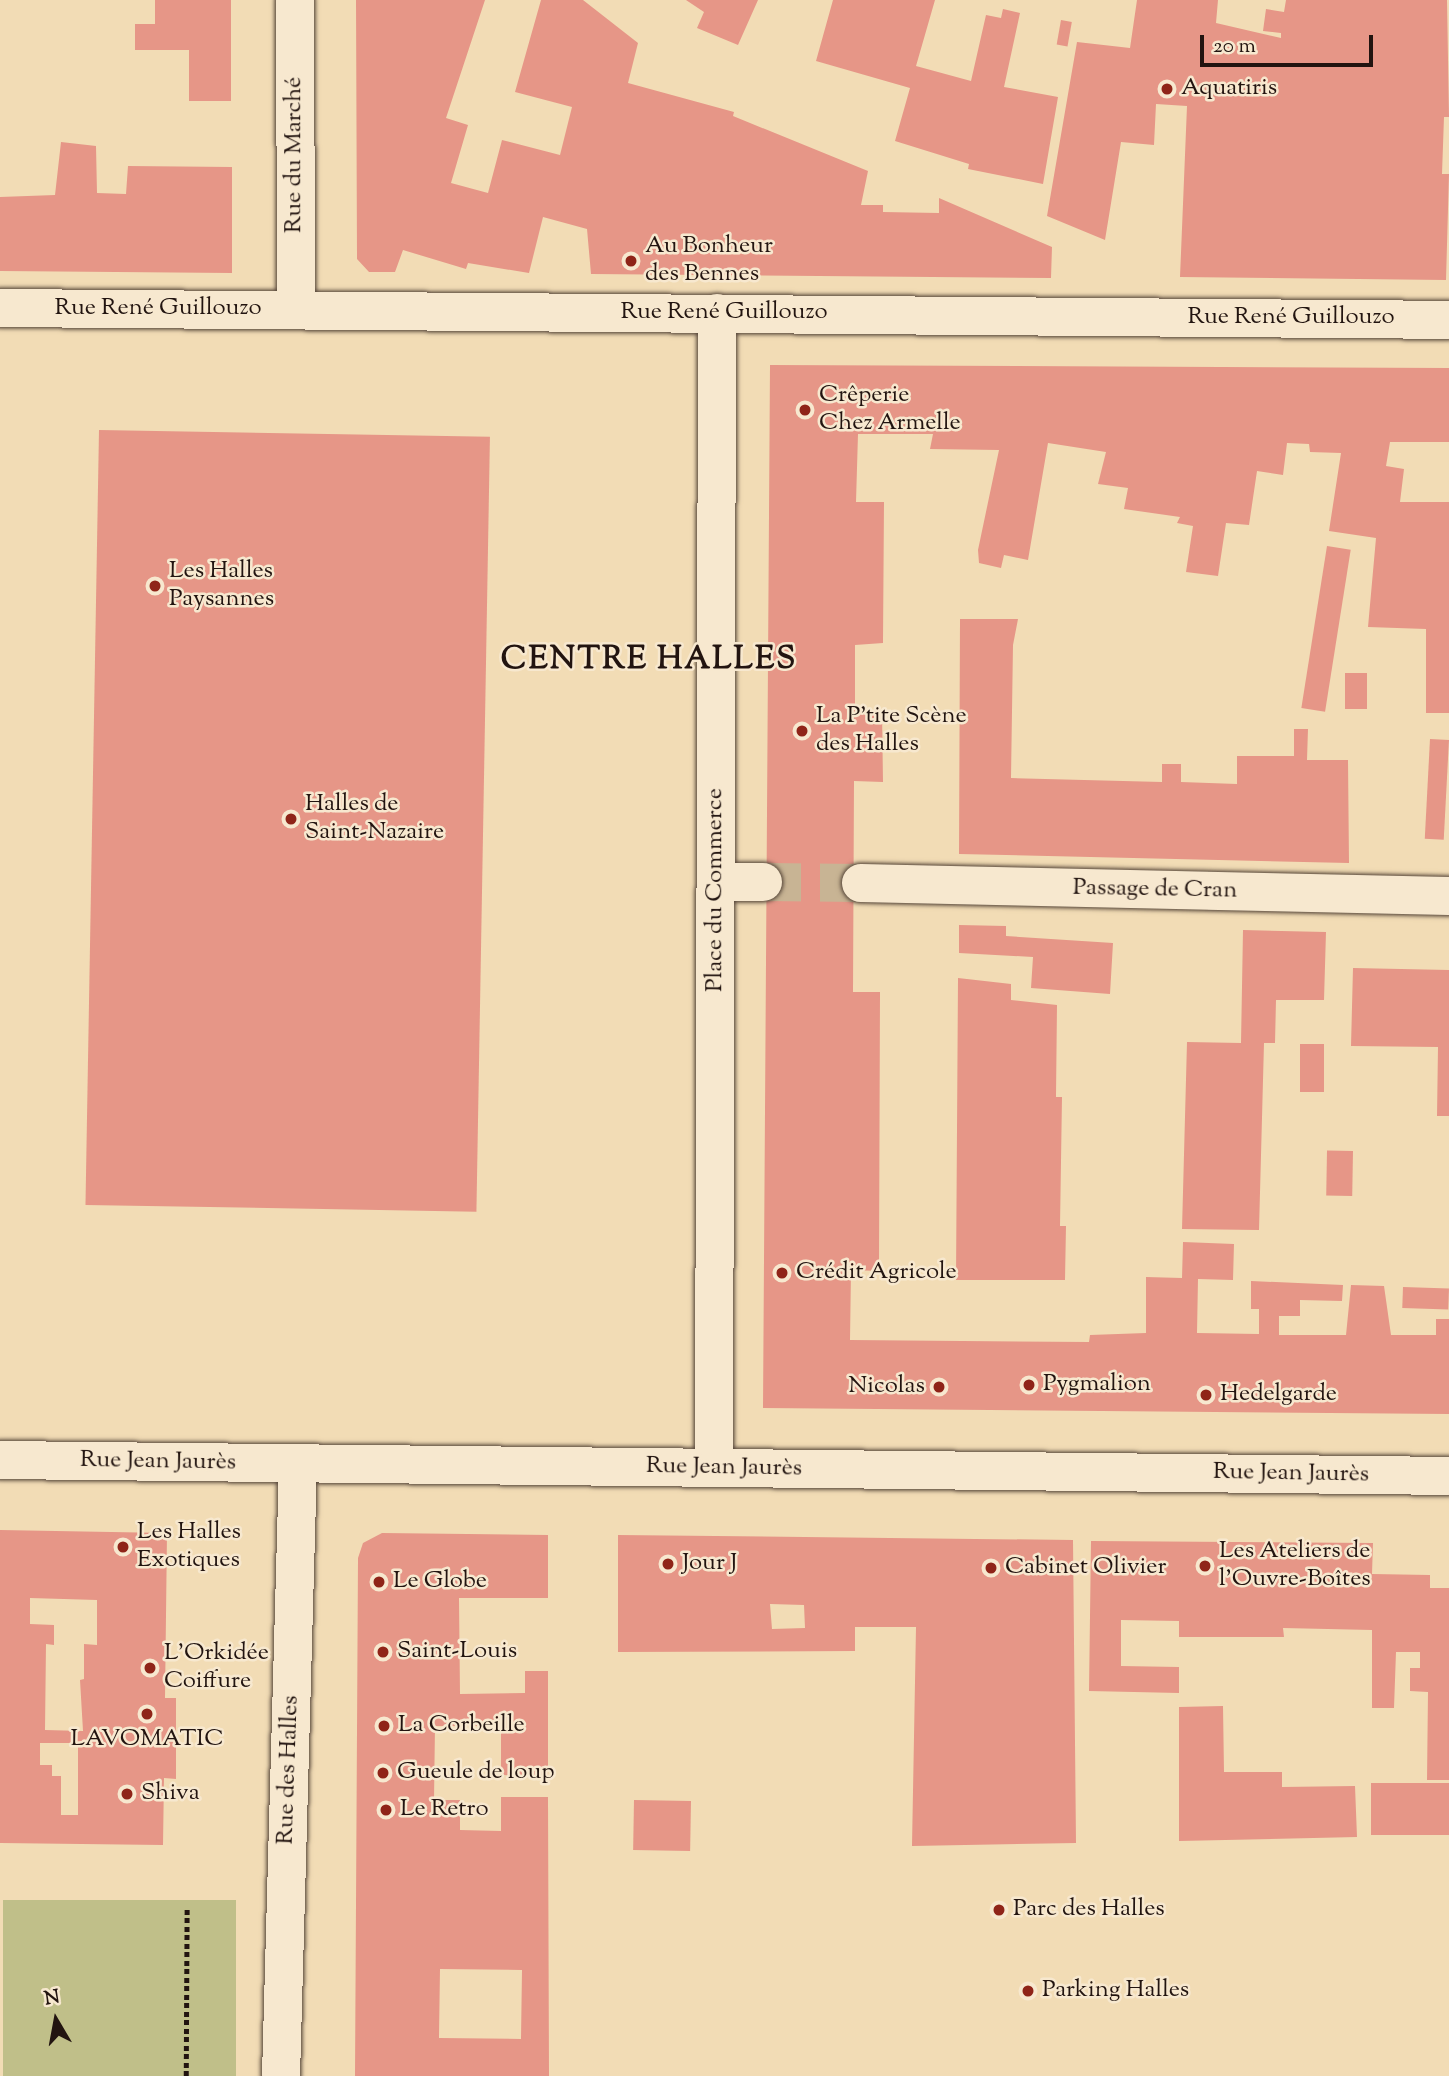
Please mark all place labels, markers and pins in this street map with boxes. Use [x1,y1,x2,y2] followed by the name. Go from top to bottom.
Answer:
[1181,75,1277,103] place label: Aquatiris
[1159,81,1175,97] marker: Aquatiris
[645,233,773,289] place label: Au Bonheur des Bennes
[623,253,639,269] marker: Au Bonheur des Bennes
[819,382,961,438] place label: Crêperie Chez Armelle
[797,402,813,418] marker: Crêperie Chez Armelle
[169,558,274,614] place label: Les Halles Paysannes
[147,578,163,594] marker: Les Halles Paysannes
[816,703,967,759] place label: La P'tite Scène des Halles
[794,723,810,739] marker: La P'tite Scène des Halles
[305,791,444,847] place label: Halles de Saint-Nazaire
[283,811,299,827] marker: Halles de Saint-Nazaire
[796,1259,957,1287] place label: Crédit Agricole
[774,1265,790,1281] marker: Crédit Agricole
[1043,1371,1151,1399] place label: Pygmalion
[848,1373,925,1401] place label: Nicolas
[1021,1377,1037,1393] marker: Pygmalion
[931,1379,947,1395] marker: Nicolas
[1220,1381,1337,1409] place label: Hedelgarde
[1198,1387,1214,1403] marker: Hedelgarde
[137,1519,241,1575] place label: Les Halles Exotiques
[1219,1538,1371,1594] place label: Les Ateliers de l'Ouvre-Boîtes
[115,1539,131,1555] marker: Les Halles Exotiques
[682,1550,737,1578] place label: Jour J
[1005,1554,1166,1582] place label: Cabinet Olivier
[660,1556,676,1572] marker: Jour J
[1197,1558,1213,1574] marker: Les Ateliers de l'Ouvre-Boîtes
[983,1560,999,1576] marker: Cabinet Olivier
[393,1568,487,1596] place label: Le Globe
[371,1574,387,1590] marker: Le Globe
[397,1638,517,1666] place label: Saint-Louis
[164,1640,269,1696] place label: L'Orkidée Coiffure
[375,1644,391,1660] marker: Saint-Louis
[142,1660,158,1676] marker: L'Orkidée Coiffure
[139,1706,155,1722] marker: LAVOMATIC
[398,1712,525,1740] place label: La Corbeille
[376,1718,392,1734] marker: La Corbeille
[71,1726,223,1754] place label: LAVOMATIC
[397,1759,555,1787] place label: Gueule de loup
[375,1765,391,1781] marker: Gueule de loup
[141,1780,200,1808] place label: Shiva
[119,1786,135,1802] marker: Shiva
[400,1796,489,1824] place label: Le Retro
[378,1802,394,1818] marker: Le Retro
[1013,1896,1165,1924] place label: Parc des Halles
[991,1902,1007,1918] marker: Parc des Halles
[1042,1977,1189,2005] place label: Parking Halles
[1020,1983,1036,1999] marker: Parking Halles

